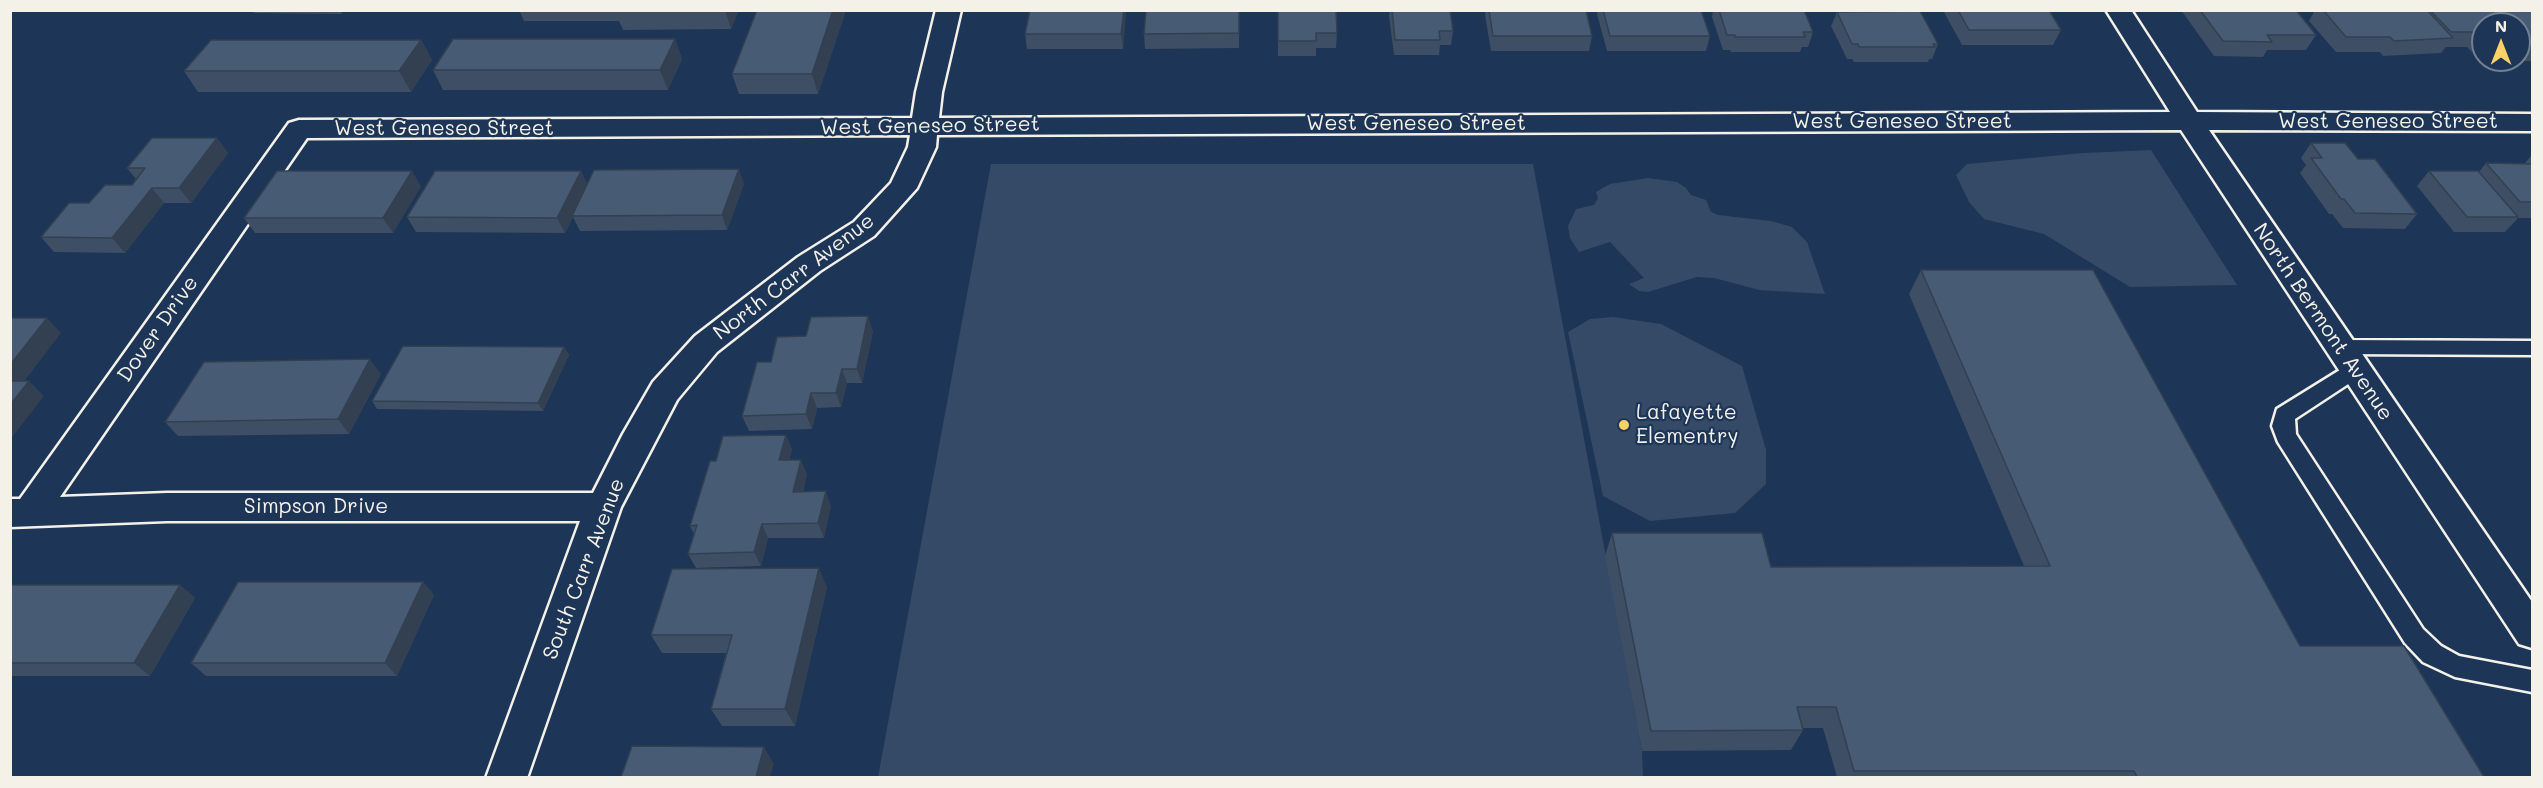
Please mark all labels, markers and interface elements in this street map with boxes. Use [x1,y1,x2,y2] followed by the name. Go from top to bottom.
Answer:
[2471,12,2531,72] north arrow
[2495,15,2507,36] text: N
[1792,109,2012,135] street label: West Geneseo Street
[2278,109,2498,135] street label: West Geneseo Street
[820,111,1040,141] street label: West Geneseo Street
[1306,111,1526,137] street label: West Geneseo Street
[334,116,554,142] street label: West Geneseo Street
[709,208,879,346] street label: North Carr Avenue
[2248,219,2398,425] street label: North Bermont Avenue
[112,271,204,387] street label: Dover Drive
[1636,400,1738,450] place label: Lafayette Elementry
[1617,418,1631,432] marker: Lafayette Elementry
[538,475,630,663] street label: South Carr Avenue
[244,494,388,520] street label: Simpson Drive

